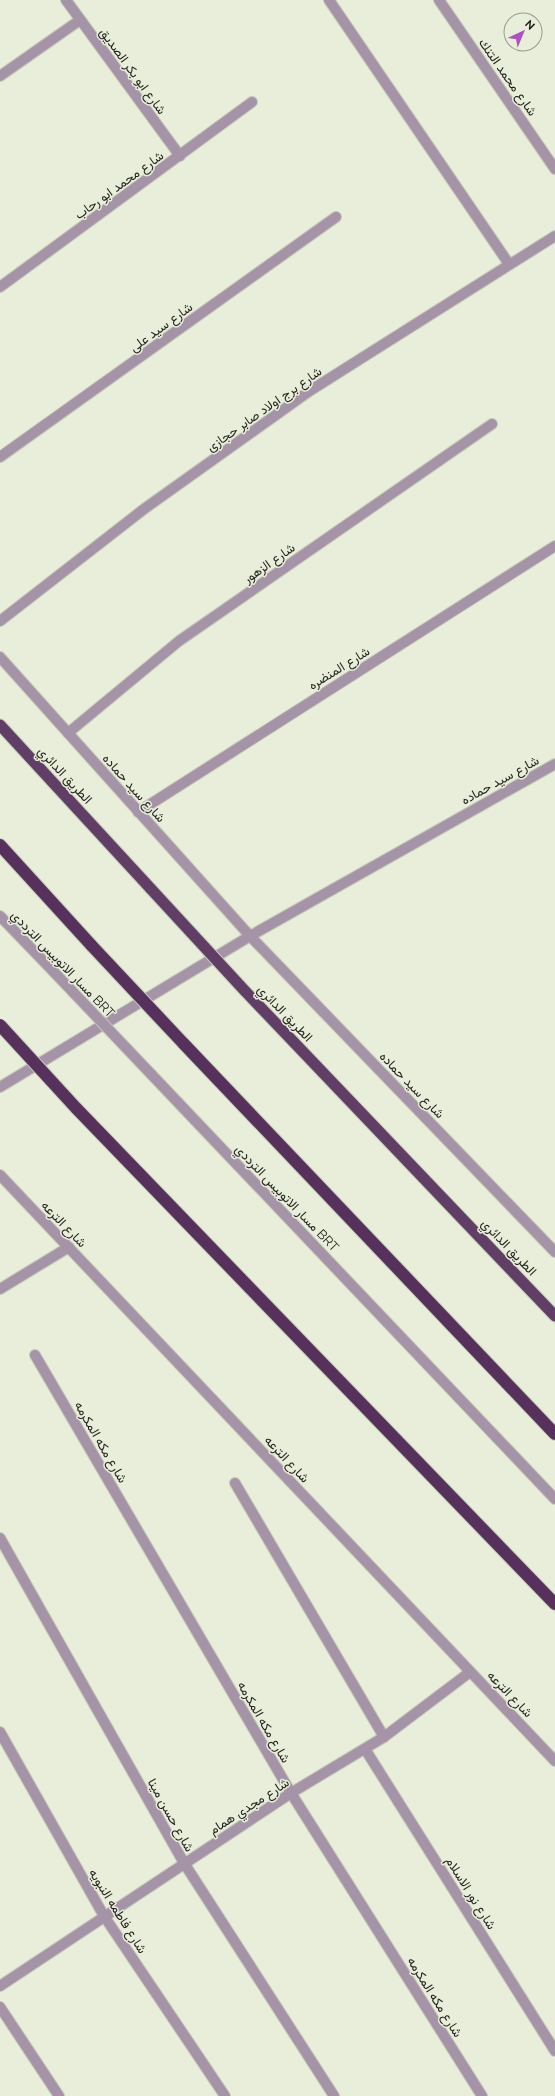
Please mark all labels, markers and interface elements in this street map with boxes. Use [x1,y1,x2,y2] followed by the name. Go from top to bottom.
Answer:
[503,12,543,52] north arrow
[522,18,537,33] text: N
[95,25,169,118] street label: شارع ابو بكر الصديق
[474,35,540,120] street label: شارع محمد التنك
[72,148,167,224] street label: شارع محمد ابو رحاب
[127,299,197,356] street label: شارع سيد على
[204,364,326,456] street label: شارع برج اولاد صابر حجازى
[240,540,299,588] street label: شارع الزهور
[306,643,373,694] street label: شارع المنضره
[32,743,95,809] street label: الطريق الدائري
[98,751,169,826] street label: شارع سيد حماده
[459,752,542,809] street label: شارع سيد حماده
[6,908,118,1023] street label: مسار الاتوبيس الترددي BRT
[252,982,316,1046] street label: الطريق الدائري
[375,1049,447,1123] street label: شارع سيد حماده
[230,1142,342,1257] street label: مسار الاتوبيس الترددي BRT
[37,1198,90,1252] street label: شارع الترعه
[476,1216,540,1280] street label: الطريق الدائري
[70,1399,130,1486] street label: شارع مكه المكرمه
[260,1433,312,1487] street label: شارع الترعه
[483,1668,536,1722] street label: شارع الترعه
[233,1679,293,1766] street label: شارع مكه المكرمه
[206,1775,293,1840] street label: شارع مجدي همام
[143,1776,197,1855] street label: شارع حسن مينا
[441,1854,499,1933] street label: شارع نور الاسلام
[84,1866,150,1957] street label: شارع فاطمه النبويه
[403,1954,466,2041] street label: شارع مكه المكرمه

